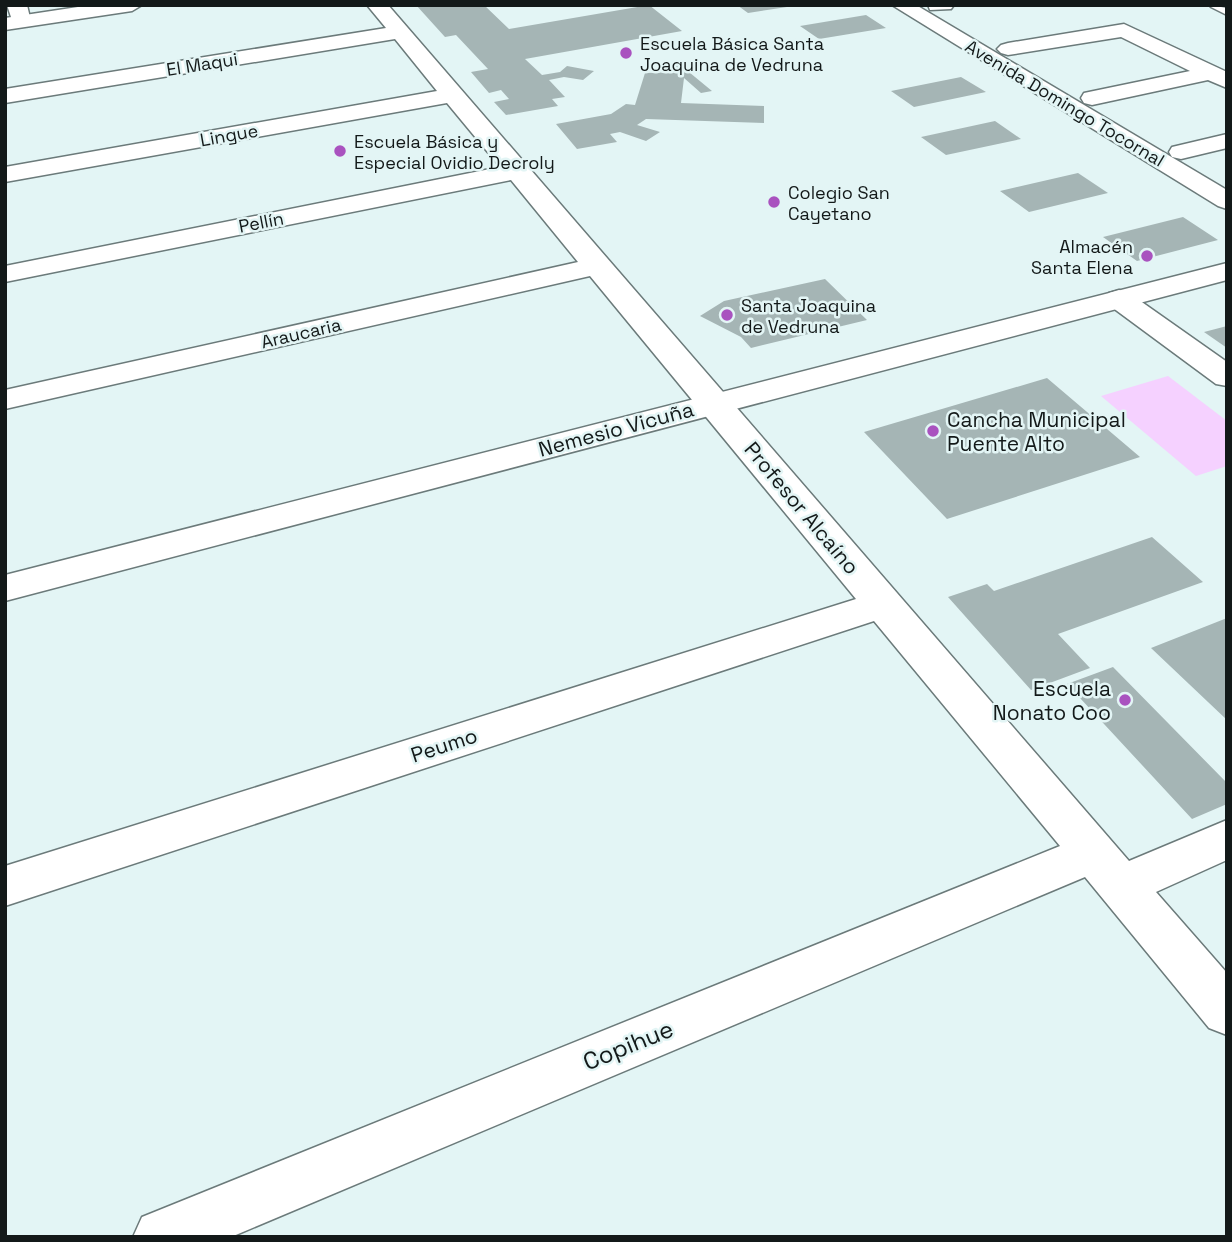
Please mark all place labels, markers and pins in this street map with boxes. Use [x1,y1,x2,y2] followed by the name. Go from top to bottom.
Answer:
[640,32,824,76] place label: Escuela Básica Santa Joaquina de Vedruna
[618,45,634,61] marker: Escuela Básica Santa Joaquina de Vedruna
[354,130,555,174] place label: Escuela Básica y Especial Ovidio Decroly
[332,143,348,159] marker: Escuela Básica y Especial Ovidio Decroly
[788,181,890,225] place label: Colegio San Cayetano
[766,194,782,210] marker: Colegio San Cayetano
[1031,235,1133,279] place label: Almacén Santa Elena
[1139,248,1155,264] marker: Almacén Santa Elena
[741,294,876,338] place label: Santa Joaquina de Vedruna
[719,307,735,323] marker: Santa Joaquina de Vedruna
[947,406,1126,457] place label: Cancha Municipal Puente Alto
[925,423,941,439] marker: Cancha Municipal Puente Alto
[993,675,1111,726] place label: Escuela Nonato Coo
[1117,692,1133,708] marker: Escuela Nonato Coo

